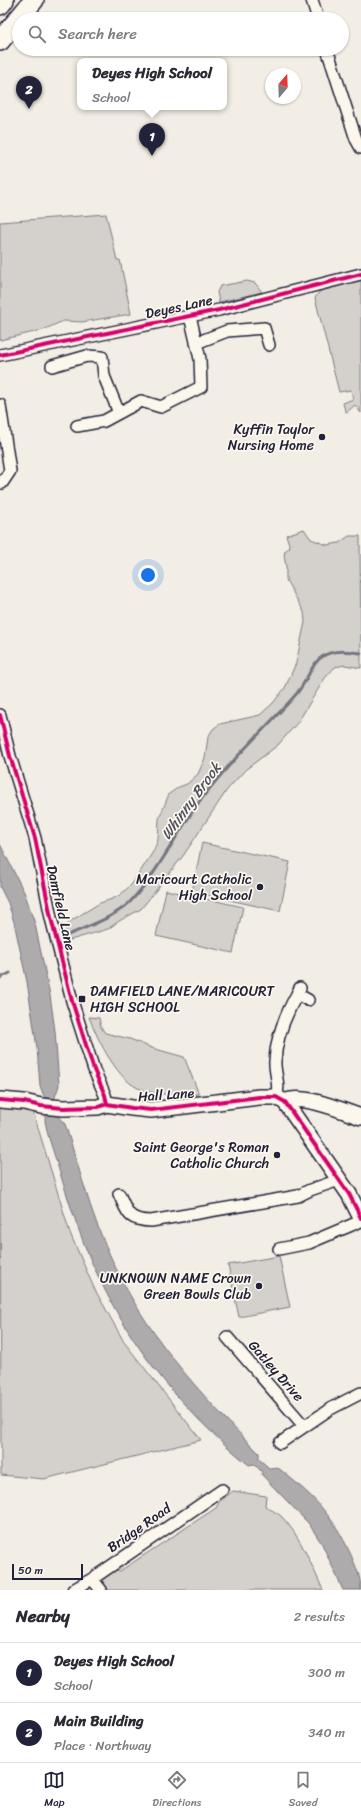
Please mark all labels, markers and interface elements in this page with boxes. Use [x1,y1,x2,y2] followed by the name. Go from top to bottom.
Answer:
[12,12,349,56] search box
[58,21,137,47] text: Search here
[26,23,48,45] icon: search
[77,58,227,110] popup
[92,60,212,86] text: Deyes High School
[265,68,301,104] north arrow
[16,76,42,109] pin: 2
[92,86,130,109] text: School
[139,123,165,156] pin: 1
[143,288,215,326] street label: Deyes Lane
[228,417,315,458] place label: Kyffin Taylor Nursing Home
[317,432,327,442] marker: Kyffin Taylor Nursing Home
[138,565,158,585] your location
[154,756,229,845] water label: Whinny Brook
[39,863,83,953] street label: Damfield Lane
[136,867,253,908] place label: Maricourt Catholic High School
[255,882,265,892] marker: Maricourt Catholic High School
[90,979,275,1020] place label: DAMFIELD LANE/MARICOURT HIGH SCHOOL
[77,994,87,1004] marker: DAMFIELD LANE/MARICOURT HIGH SCHOOL
[137,1081,195,1109] street label: Hall Lane
[133,1135,269,1176] place label: Saint George's Roman Catholic Church
[272,1150,282,1160] marker: Saint George's Roman Catholic Church
[100,1266,251,1307] place label: UNKNOWN NAME Crown Green Bowls Club
[254,1281,264,1291] marker: UNKNOWN NAME Crown Green Bowls Club
[242,1334,310,1408] street label: Gatley Drive
[102,1496,178,1559] street label: Bridge Road
[18,1561,43,1580] text: 50 m
[12,1562,83,1581] scale bar
[16,1601,70,1631] text: Nearby
[294,1605,345,1628] text: 2 results
[54,1648,174,1674] text: Deyes High School
[26,1661,32,1684] text: 1
[308,1661,345,1684] text: 300 m
[54,1674,92,1697] text: School
[54,1708,144,1734] text: Main Building
[25,1721,33,1744] text: 2
[308,1721,345,1744] text: 340 m
[54,1734,151,1757] text: Place · Northway
[43,1769,65,1812] tab: Map
[152,1769,202,1812] tab: Directions
[289,1769,318,1812] tab: Saved

